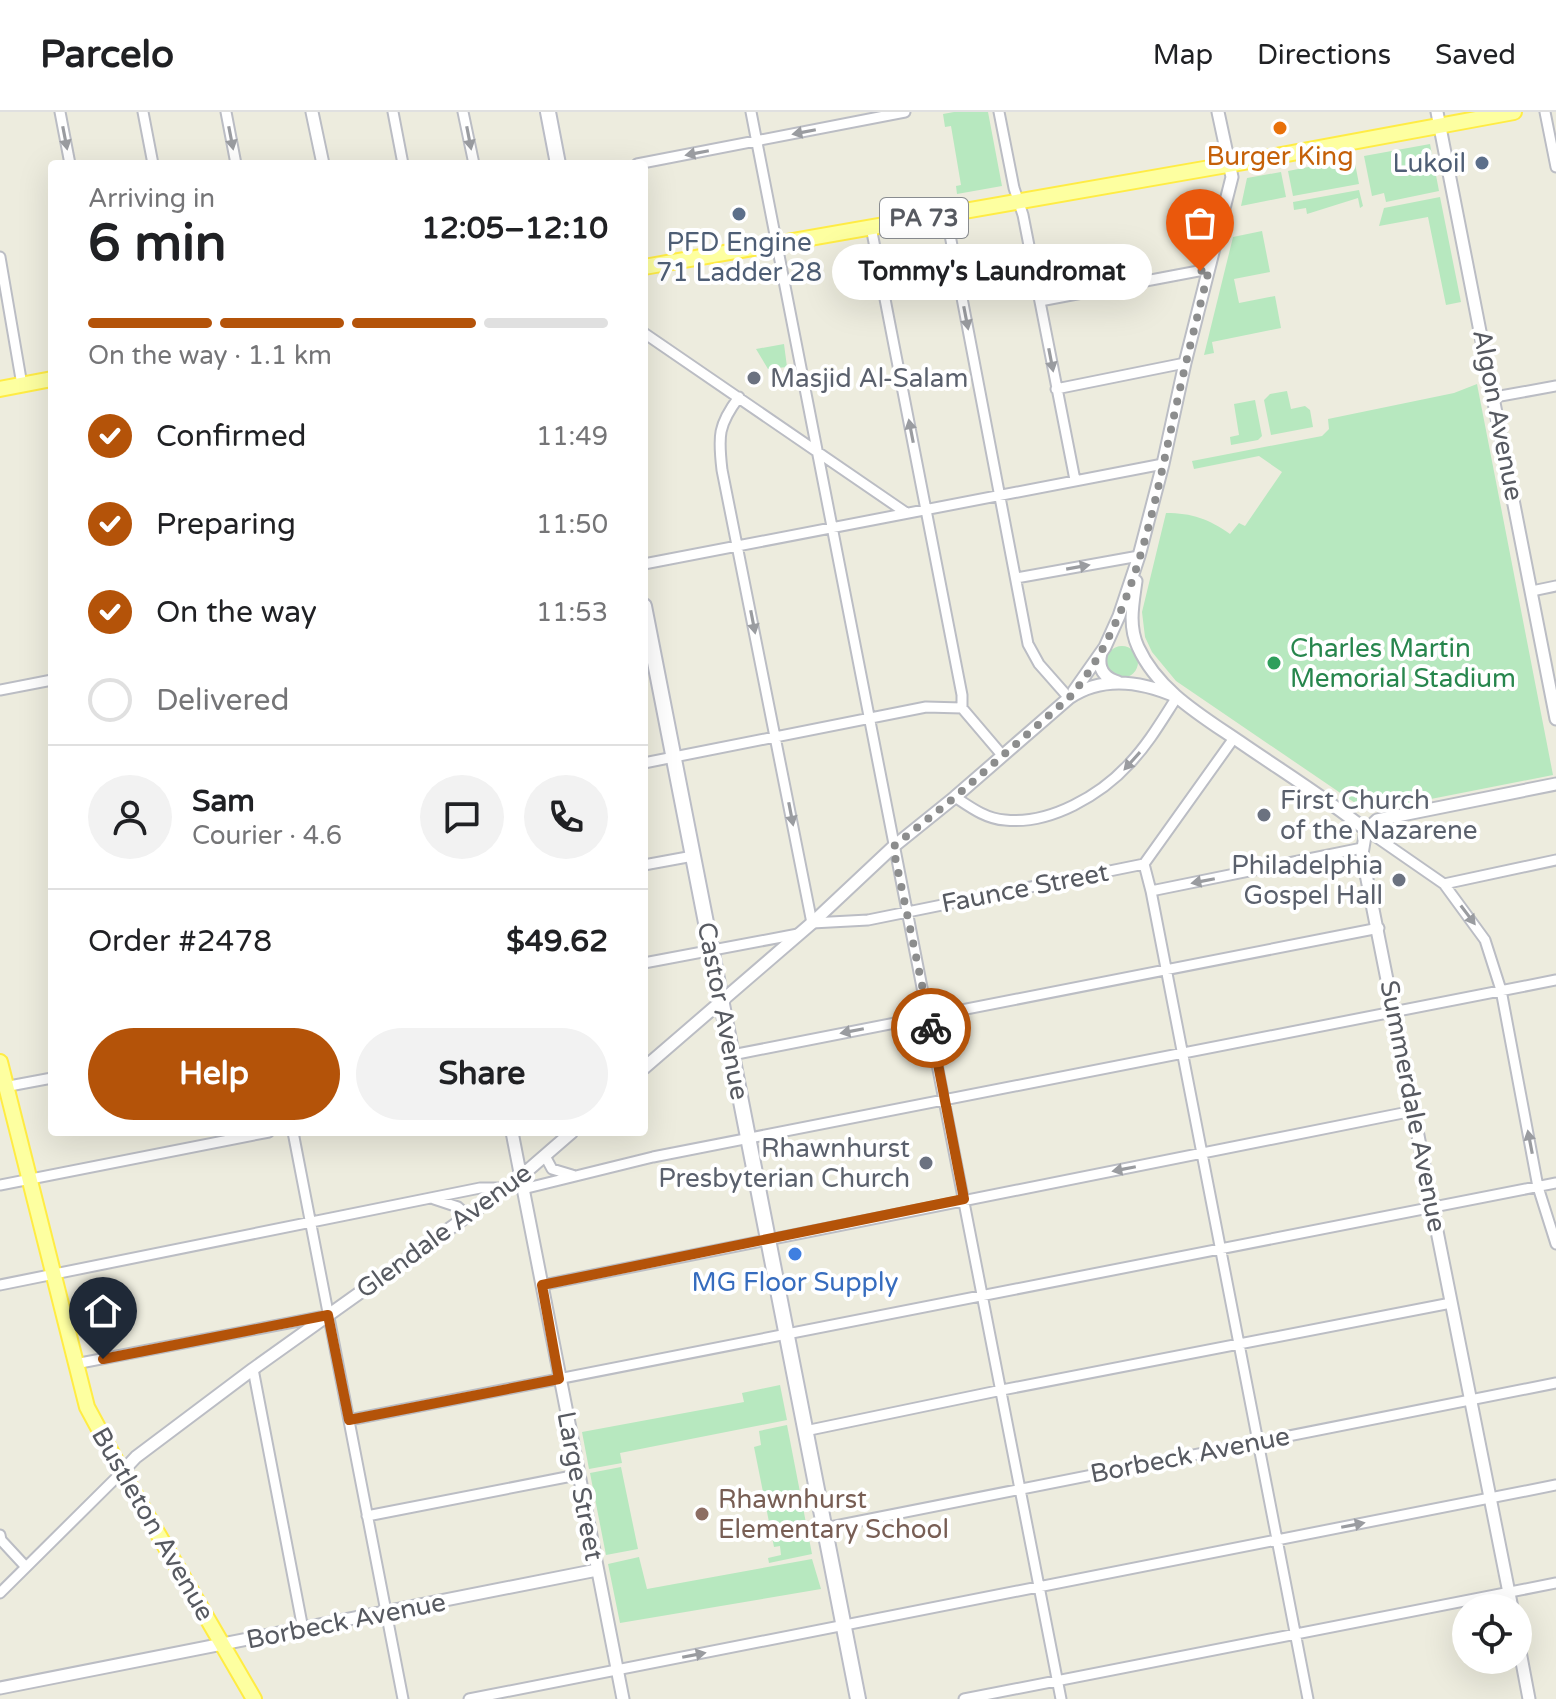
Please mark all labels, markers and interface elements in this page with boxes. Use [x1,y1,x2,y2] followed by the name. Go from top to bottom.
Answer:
[40,32,174,78] text: Parcelo
[1153,38,1213,72] text: Map
[1257,38,1391,72] text: Directions
[1435,38,1516,72] text: Saved
[1271,119,1289,137] marker: Burger King
[60,126,72,151] one-way arrow
[225,126,237,151] one-way arrow
[463,126,475,151] one-way arrow
[791,126,816,139] one-way arrow
[1206,141,1354,172] place label: Burger King
[684,147,709,159] one-way arrow
[1392,148,1466,179] place label: Lukoil
[1473,154,1491,172] marker: Lukoil
[88,183,215,214] text: Arriving in
[1166,189,1234,271] pin
[880,198,968,238] road number: PA 73
[1178,201,1222,245] icon: bag
[730,205,748,223] marker: PFD Engine 71 Ladder 28
[421,210,608,247] text: 12:05–12:10
[88,212,227,275] text: 6 min
[656,227,822,288] place label: PFD Engine 71 Ladder 28
[832,243,1152,299] callout: Tommy's Laundromat
[858,256,1126,287] text: Tommy's Laundromat
[961,306,973,331] one-way arrow
[1466,327,1530,503] street label: Algon Avenue
[88,340,332,371] text: On the way · 1.1 km
[1045,348,1057,373] one-way arrow
[770,363,968,394] place label: Masjid Al-Salam
[745,369,763,387] marker: Masjid Al-Salam
[88,414,132,458] icon: check
[156,418,307,455] text: Confirmed
[904,419,916,444] one-way arrow
[536,421,608,452] text: 11:49
[88,502,132,546] icon: check
[156,506,296,543] text: Preparing
[536,509,608,540] text: 11:50
[1065,561,1090,573] one-way arrow
[88,590,132,634] icon: check
[156,594,317,631] text: On the way
[536,597,608,628] text: 11:53
[747,610,760,635] one-way arrow
[1290,633,1516,694] place label: Charles Martin Memorial Stadium
[1265,654,1283,672] marker: Charles Martin Memorial Stadium
[156,682,290,719] text: Delivered
[1123,751,1141,770] one-way arrow
[88,775,172,859] button: person
[420,775,504,859] button: chat
[524,775,608,859] button: phone
[192,783,255,820] text: Sam
[1280,785,1478,846] place label: First Church of the Nazarene
[785,802,797,827] one-way arrow
[1255,806,1273,824] marker: First Church of the Nazarene
[192,820,342,851] text: Courier · 4.6
[1231,850,1383,911] place label: Philadelphia Gospel Hall
[939,857,1111,919] street label: Faunce Street
[1390,871,1408,889] marker: Philadelphia Gospel Hall
[1191,875,1216,888] one-way arrow
[1460,905,1476,925] one-way arrow
[691,920,755,1102] street label: Castor Avenue
[88,923,272,960] text: Order #2478
[506,923,608,960] text: $49.62
[1373,978,1453,1234] street label: Summerdale Avenue
[891,988,971,1068] courier
[909,1006,953,1050] icon: bike
[840,1025,865,1038] one-way arrow
[88,1028,340,1120] button: Help
[356,1028,608,1120] button: Share
[1523,1129,1535,1154] one-way arrow
[658,1133,910,1194] place label: Rhawnhurst Presbyterian Church
[917,1154,935,1172] marker: Rhawnhurst Presbyterian Church
[350,1157,538,1305] street label: Glendale Avenue
[1112,1163,1137,1175] one-way arrow
[786,1245,804,1263] marker: MG Floor Supply
[692,1267,898,1298] place label: MG Floor Supply
[69,1277,137,1359] pin
[81,1289,125,1333] icon: home
[550,1409,610,1563] street label: Large Street
[1088,1420,1292,1490] street label: Borbeck Avenue
[85,1422,221,1626] street label: Bustleton Avenue
[718,1484,949,1545] place label: Rhawnhurst Elementary School
[693,1505,711,1523] marker: Rhawnhurst Elementary School
[1341,1518,1366,1530] one-way arrow
[244,1586,448,1656] street label: Borbeck Avenue
[1452,1594,1532,1674] map controls
[1452,1594,1532,1674] button: locate
[682,1648,707,1660] one-way arrow

